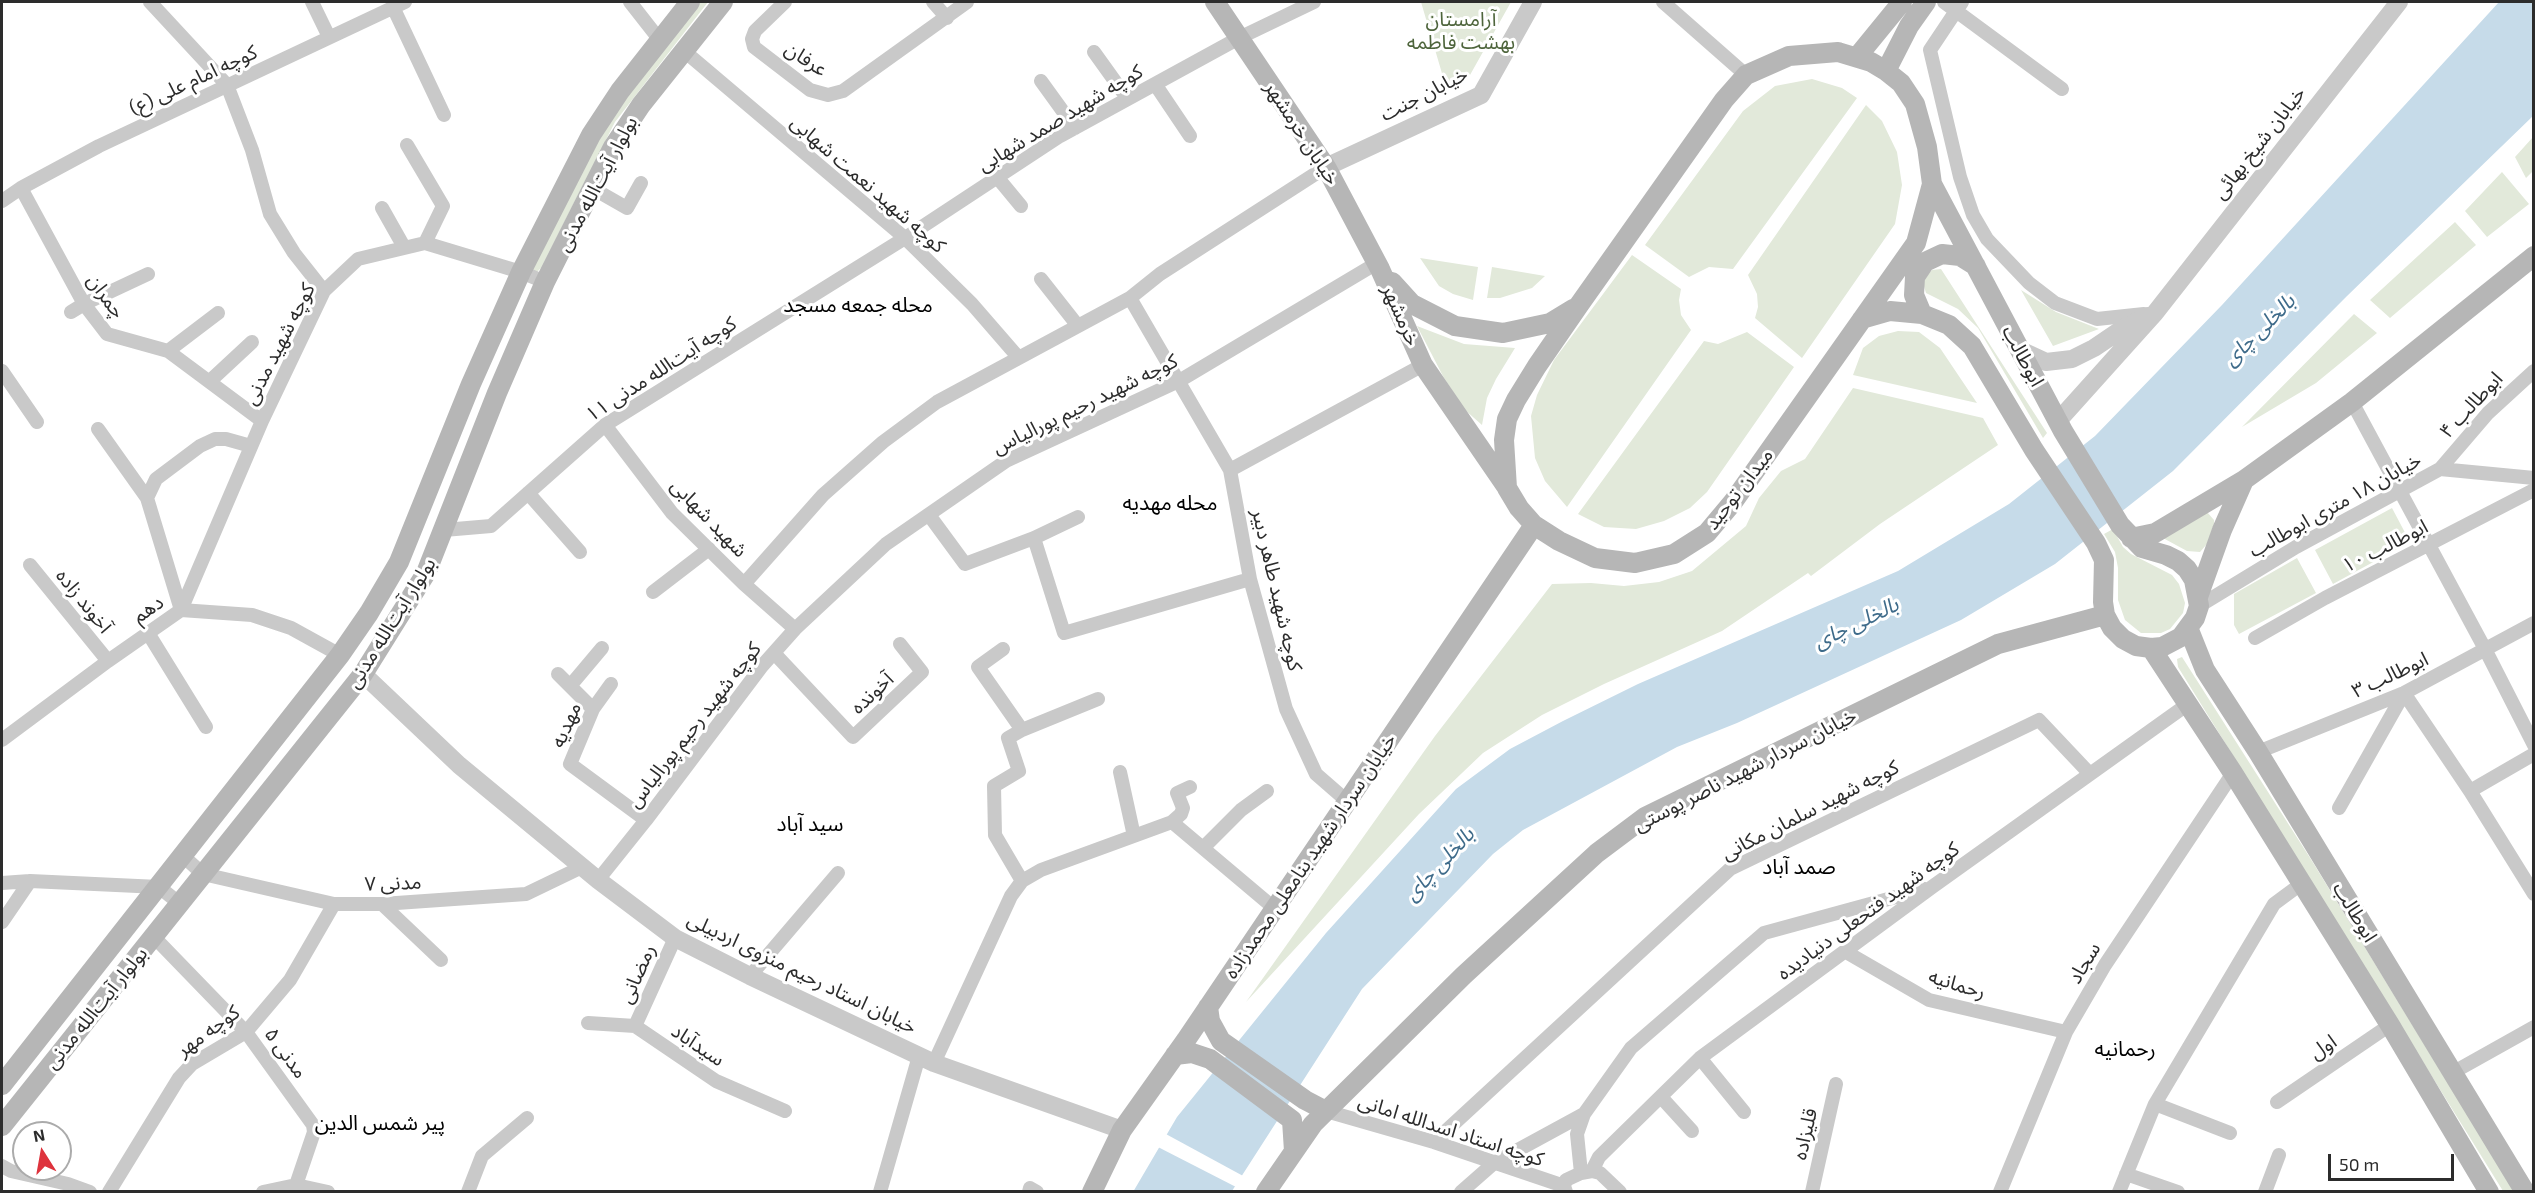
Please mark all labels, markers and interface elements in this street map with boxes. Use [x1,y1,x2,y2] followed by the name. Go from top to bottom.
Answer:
[1407,7,1515,54] park label: آرامستان بهشت فاطمه
[780,36,832,82] street label: عرفان
[125,40,261,120] street label: کوچه امام علی (ع)
[973,59,1147,177] street label: کوچه شهید صمد شهابی
[1376,62,1472,126] street label: خیابان جنت
[1260,77,1344,189] street label: خیابان خرمشهر
[2208,82,2310,204] street label: خیابان شیخ بهائی
[786,110,950,258] street label: کوچه شهید نعمت شهابی
[551,112,643,256] street label: بولوار آیت‌الله مدنی
[82,269,130,323] street label: چمران
[238,279,320,409] street label: کوچه شهید مدنی
[1377,281,1425,349] street label: خرمشهر
[2218,289,2300,371] water label: بالخلی چای
[783,292,933,318] district label: محله جمعه مسجد
[581,311,741,427] street label: کوچه آیت‌الله مدنی ۱۱
[1997,321,2049,391] street label: ابوطالب
[988,349,1182,459] street label: کوچه شهید رحیم پورالیاس
[2434,367,2508,443] street label: ابوطالب ۴
[1700,443,1778,535] street label: میدان توحید
[2245,448,2425,562] street label: خیابان ۱۸ متری ابوطالب
[666,474,752,562] street label: شهید شهابی
[1123,490,1217,516] district label: محله مهدیه
[1247,507,1307,673] street label: کوچه شهید طاهر دبیر
[2338,514,2432,578] street label: ابوطالب ۱۰
[341,553,441,693] street label: بولوار آیت‌الله مدنی
[51,564,117,638] street label: آخوند زاده
[128,590,168,628] street label: دهم
[1809,592,1903,654] water label: بالخلی چای
[622,638,766,812] street label: کوچه شهید رحیم پورالیاس
[2348,647,2432,703] street label: ابوطالب ۳
[846,667,898,719] street label: آخونده
[545,699,587,751] street label: مهدیه
[1630,703,1860,837] street label: خیابان سردار شهید ناصر پوستی
[1219,729,1401,983] street label: خیابان سردار شهید بنامعلی محمدزاده
[1717,755,1903,865] street label: کوچه شهید سلمان مکانی
[777,811,843,837] district label: سید آباد
[1399,822,1479,906] water label: بالخلی چای
[1772,837,1964,985] street label: کوچه شهید فتحعلی دنیادیده
[1762,854,1836,880] district label: صمد آباد
[364,870,422,896] street label: مدنی ۷
[2328,878,2382,946] street label: ابوطالب
[683,907,921,1039] street label: خیابان استاد رحیم منزوی اردبیلی
[2062,938,2106,988] street label: سجاد
[613,941,661,1007] street label: رمضانی
[39,942,153,1074] street label: بولوار آیت‌الله مدنی
[1926,964,1988,1004] street label: رحمانیه
[172,1000,244,1062] street label: کوچه مهر
[667,1018,729,1072] street label: سیدآباد
[259,1023,313,1083] street label: مدنی ۵
[2305,1029,2341,1065] street label: اول
[2094,1036,2156,1062] district label: رحمانیه
[1355,1089,1547,1171] street label: کوچه استاد اسدالله امانی
[1787,1106,1823,1162] street label: قلیزاده
[315,1110,445,1136] district label: پیر شمس الدین
[12,1121,72,1181] north arrow
[31,1124,46,1145] text: N
[2331,1142,2457,1180] scale bar
[2339,1153,2379,1175] text: 50 m

